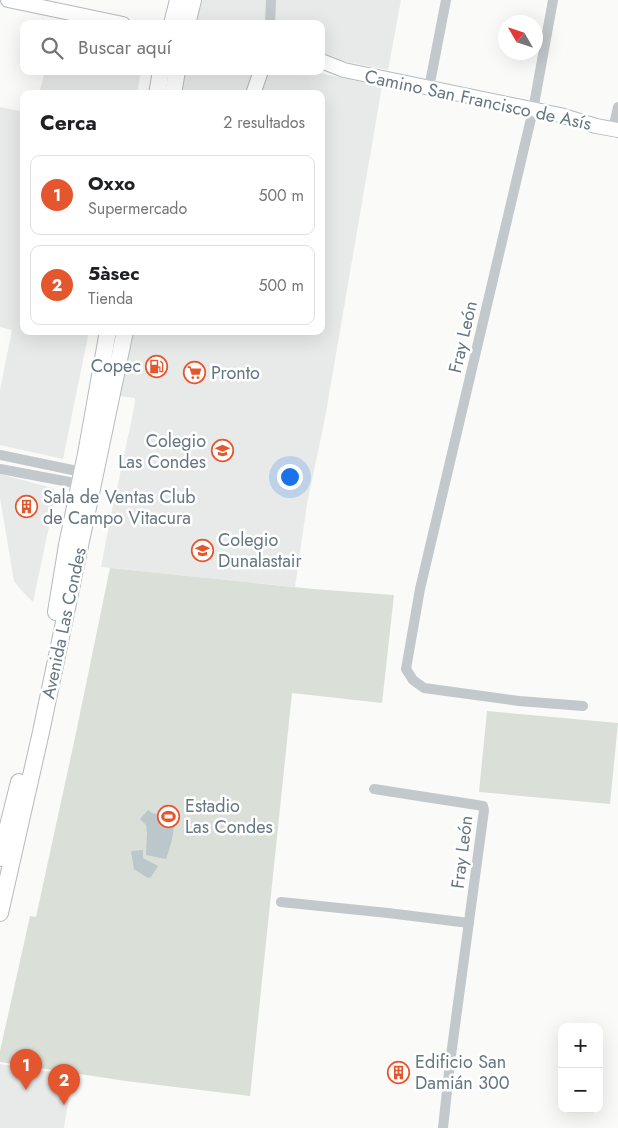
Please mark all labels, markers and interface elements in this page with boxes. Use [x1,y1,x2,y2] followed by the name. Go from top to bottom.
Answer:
[498,15,543,60] north arrow
[20,20,325,75] search box
[38,34,66,62] icon: search
[78,34,172,61] text: Buscar aquí
[362,63,594,137] street label: Camino San Francisco de Asís
[40,108,97,138] text: Cerca
[223,111,305,134] text: 2 resultados
[88,170,135,197] text: Oxxo
[53,184,61,207] text: 1
[258,184,304,207] text: 500 m
[88,197,187,220] text: Supermercado
[88,260,140,287] text: 5àsec
[52,274,62,297] text: 2
[258,274,304,297] text: 500 m
[88,287,133,310] text: Tienda
[442,298,484,376] street label: Fray León
[91,353,141,379] place label: Copec
[145,354,169,378] fuel station icon: Copec
[211,360,260,386] place label: Pronto
[183,361,207,385] supermarket icon: Pronto
[118,428,206,475] place label: Colegio Las Condes
[210,439,234,463] school or university icon: Colegio Las Condes
[277,464,303,490] your location
[43,484,196,531] place label: Sala de Ventas Club de Campo Vitacura
[15,495,39,519] building icon: Sala de Ventas Club de Campo Vitacura
[218,527,303,574] place label: Colegio Dunalastair
[190,538,214,562] school or university icon: Colegio Dunalastair
[35,545,93,701] street label: Avenida Las Condes
[185,793,273,840] place label: Estadio Las Condes
[157,804,181,828] sports icon: Estadio Las Condes
[445,814,479,890] street label: Fray León
[558,1023,603,1113] map controls
[558,1023,603,1068] button: +
[10,1049,42,1090] pin: 1
[415,1049,510,1096] place label: Edificio San Damián 300
[387,1060,411,1084] building icon: Edificio San Damián 300
[48,1064,80,1105] pin: 2
[558,1068,603,1113] button: −

